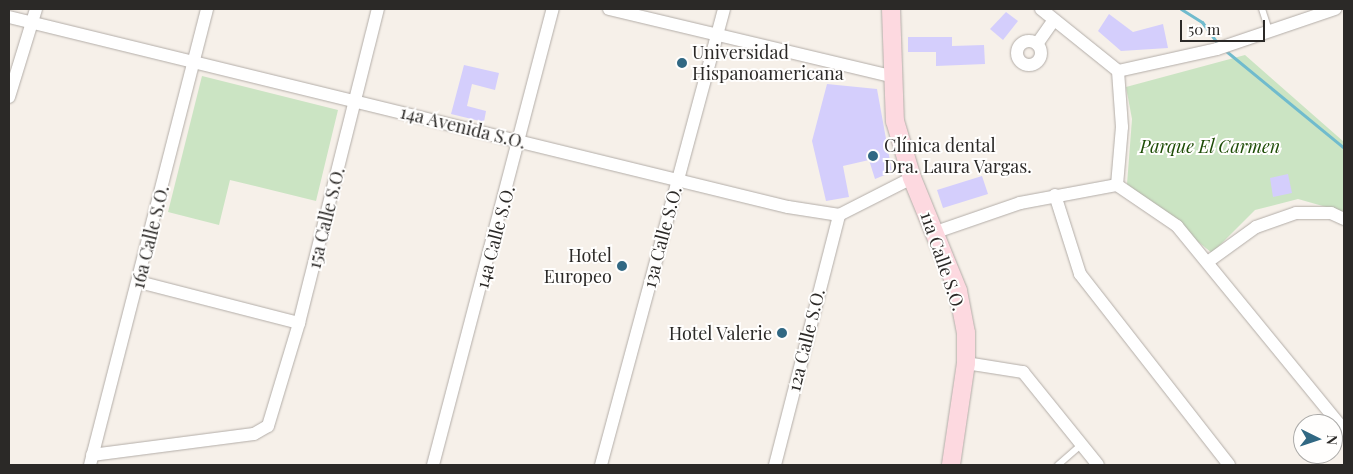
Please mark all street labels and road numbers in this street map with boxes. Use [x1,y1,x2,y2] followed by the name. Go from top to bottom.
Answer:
[397,101,529,153] street label: 14a Avenida S.O.
[303,165,349,271] street label: 15a Calle S.O.
[127,183,173,291] street label: 16a Calle S.O.
[471,183,519,291] street label: 14a Calle S.O.
[638,184,686,290] street label: 13a Calle S.O.
[916,209,970,313] street label: 11a Calle S.O.
[783,286,829,394] street label: 12a Calle S.O.

